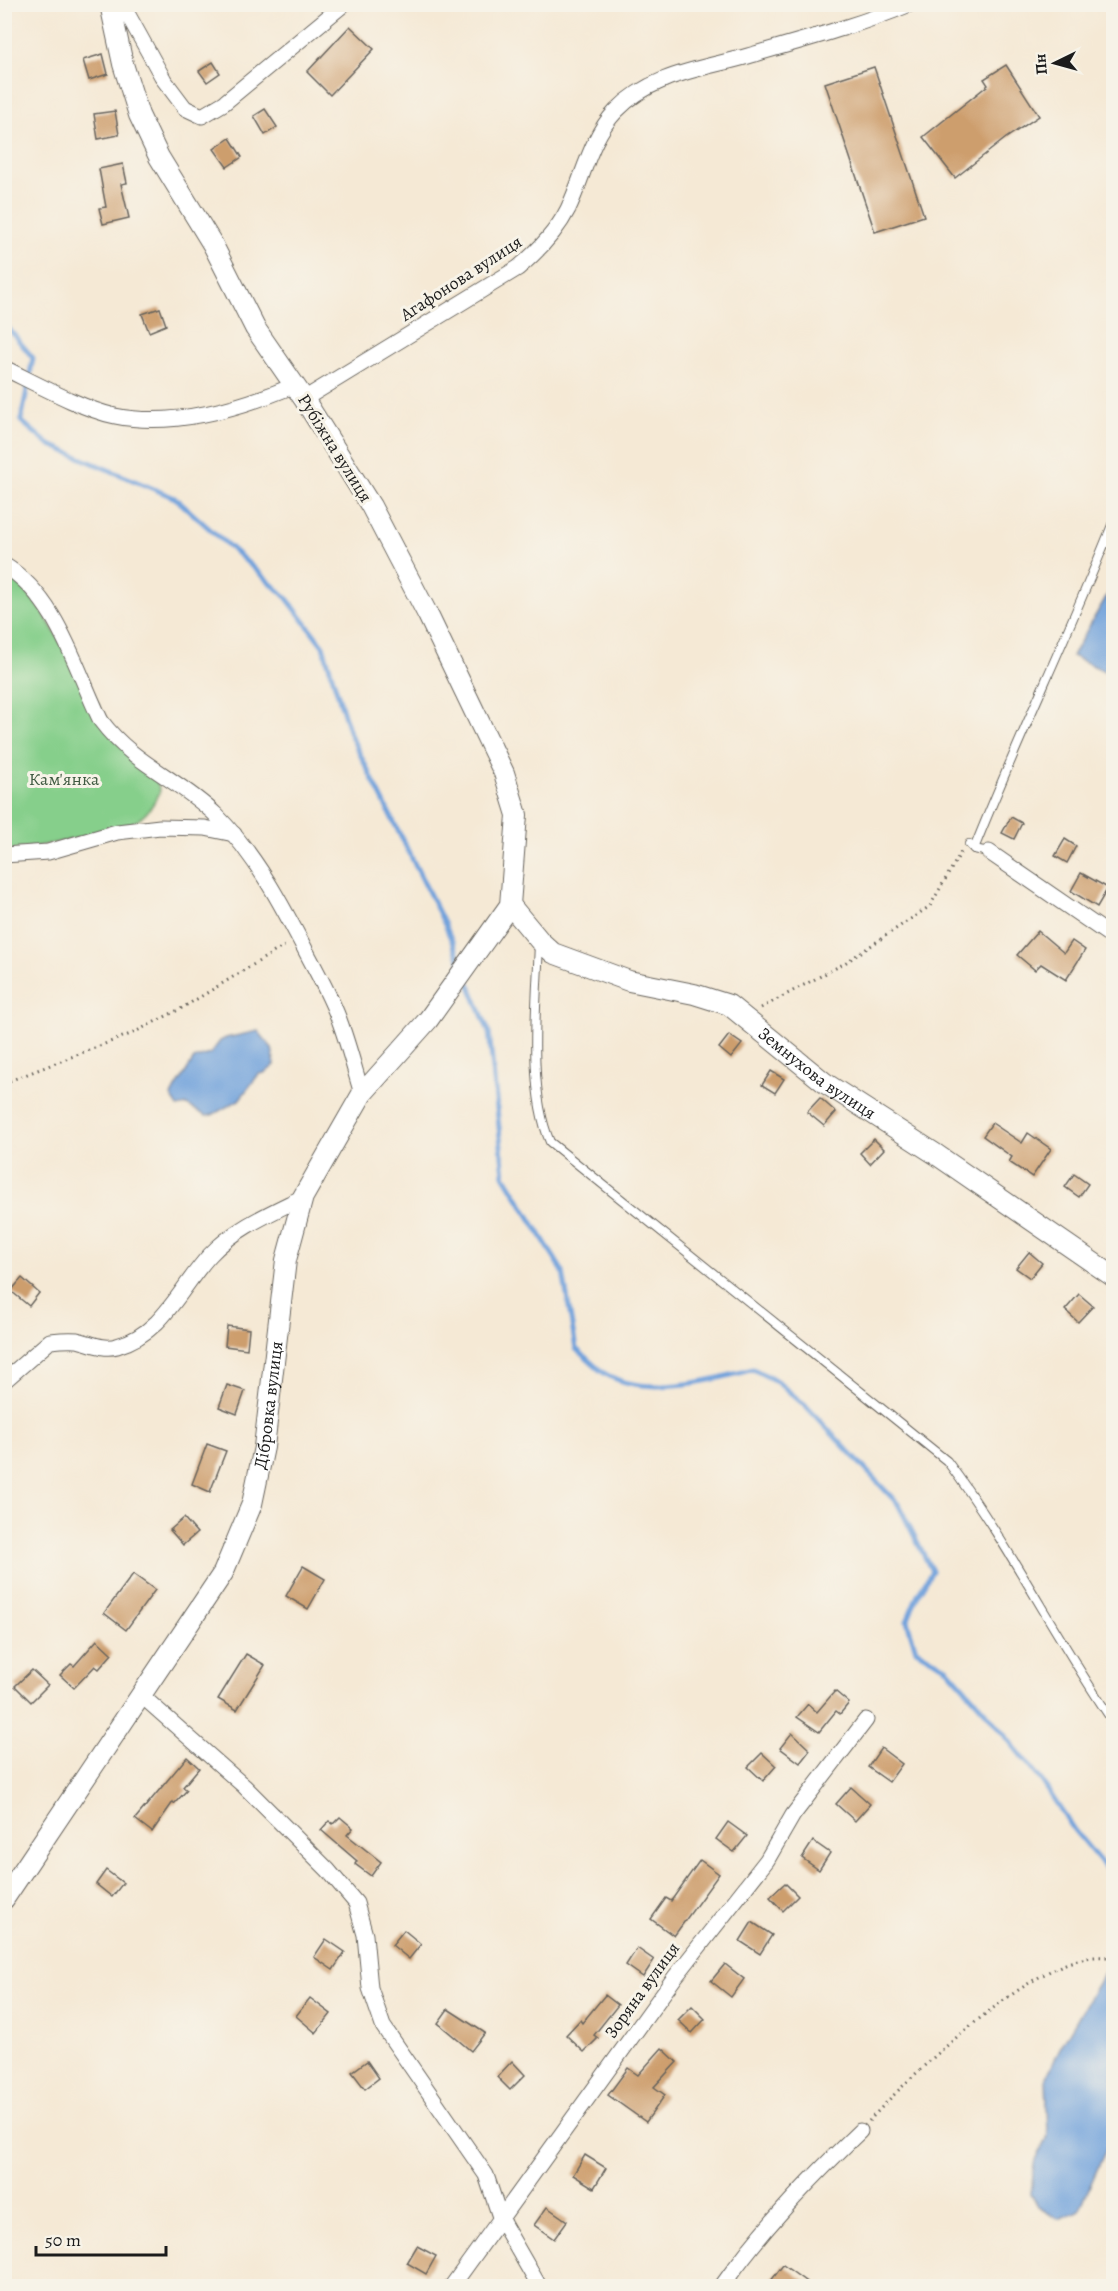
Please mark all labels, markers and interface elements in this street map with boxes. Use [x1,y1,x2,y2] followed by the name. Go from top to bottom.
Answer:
[1025,33,1085,93] north arrow
[1029,53,1053,76] text: Пн
[395,230,527,327] street label: Агафонова вулиця
[292,389,378,507] street label: Рубіжна вулиця
[29,767,100,791] park label: Кам'янка
[753,1021,881,1125] street label: Земнухова вулиця
[248,1340,288,1471] street label: Дібровка вулиця
[599,1937,685,2043] street label: Зоряна вулиця
[36,2219,166,2257] scale bar
[45,2228,81,2252] text: 50 m

